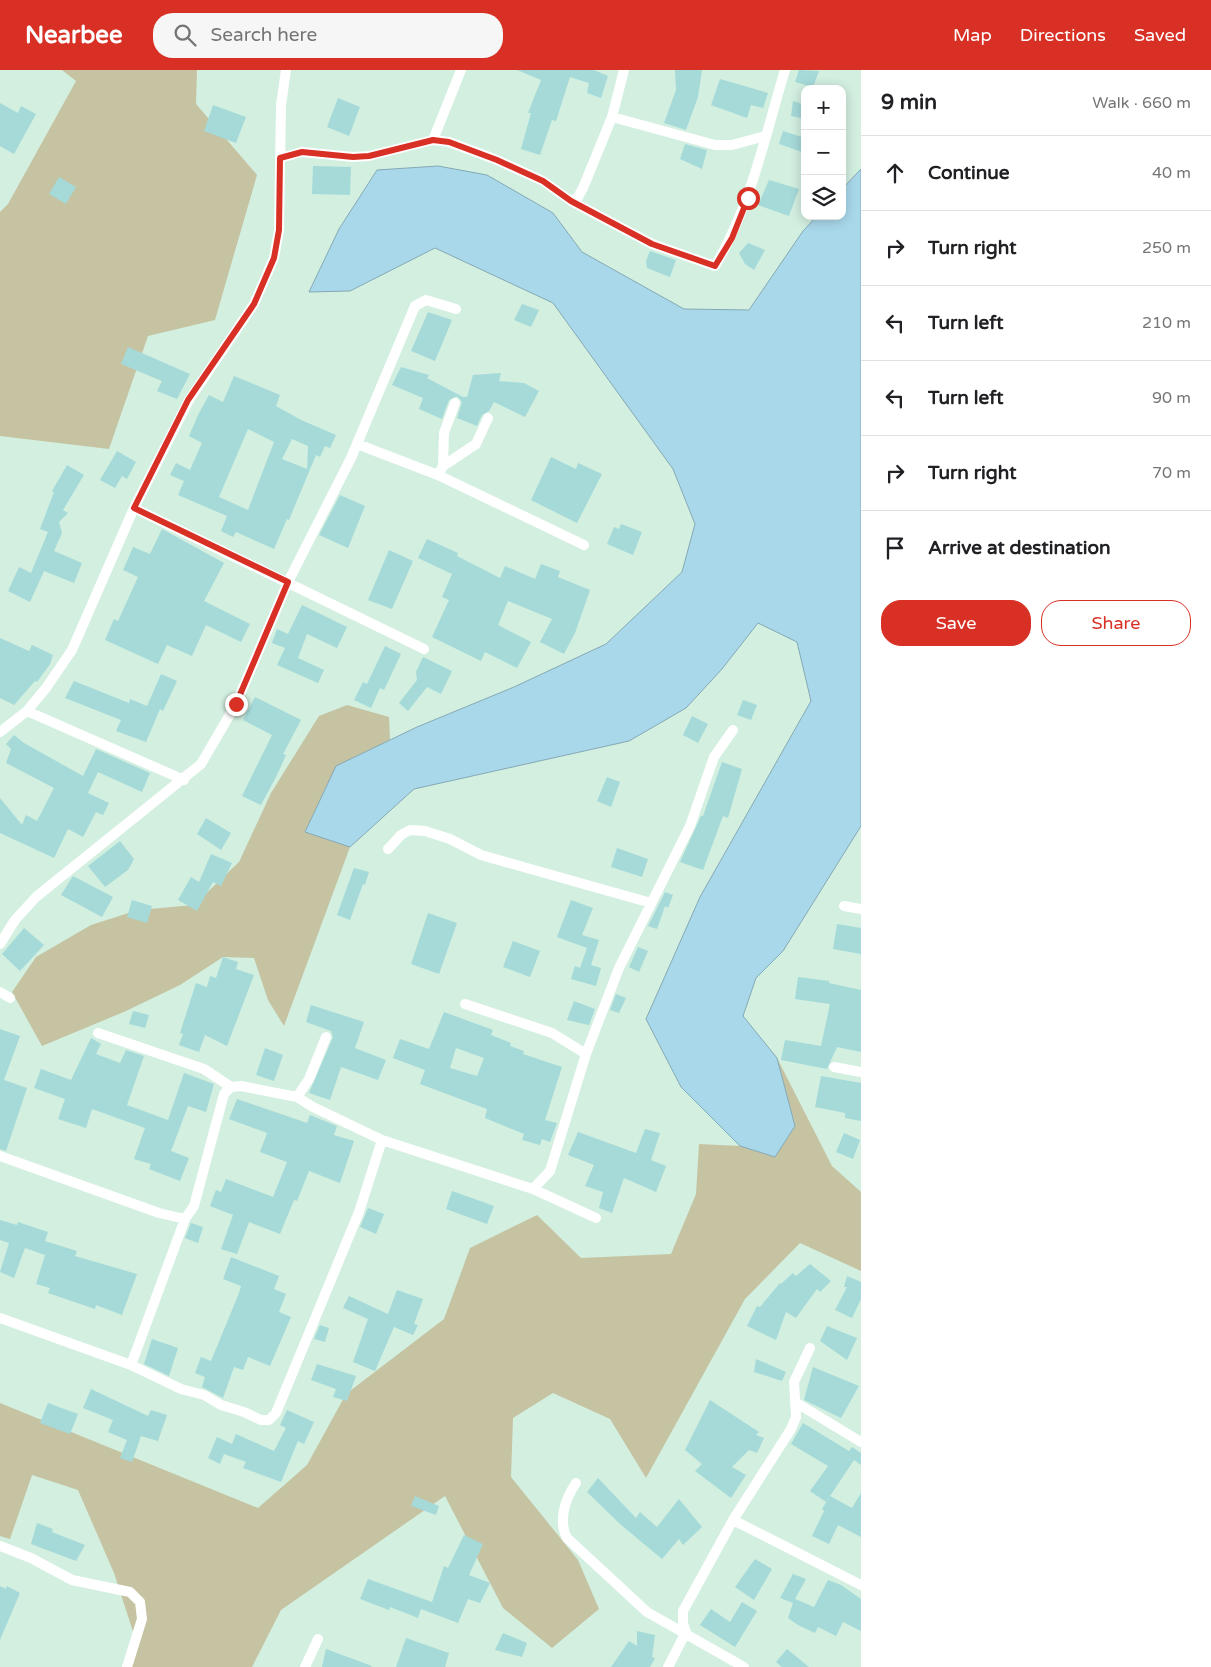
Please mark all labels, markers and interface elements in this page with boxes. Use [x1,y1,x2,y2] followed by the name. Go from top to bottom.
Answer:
[153,13,503,58] search box
[25,21,123,50] text: Nearbee
[171,21,199,49] icon: search
[211,24,317,46] text: Search here
[953,24,992,46] text: Map
[1020,24,1106,46] text: Directions
[1134,24,1186,46] text: Saved
[801,85,846,220] map controls
[801,85,846,130] button: +
[881,90,937,115] text: 9 min
[1092,93,1191,113] text: Walk · 660 m
[801,130,846,175] button: −
[881,159,909,187] icon: ahead
[928,162,1010,184] text: Continue
[1152,163,1191,183] text: 40 m
[801,175,846,220] button: layers
[737,187,760,210] route start
[881,234,909,262] icon: right
[928,237,1016,259] text: Turn right
[1142,238,1191,258] text: 250 m
[881,309,909,337] icon: left
[928,312,1004,334] text: Turn left
[1142,313,1191,333] text: 210 m
[881,384,909,412] icon: left
[928,387,1004,409] text: Turn left
[1152,388,1191,408] text: 90 m
[881,459,909,487] icon: right
[928,462,1016,484] text: Turn right
[1152,463,1191,483] text: 70 m
[881,534,909,562] icon: arrive
[928,537,1111,559] text: Arrive at destination
[881,600,1031,646] button: Save
[1041,600,1191,646] button: Share
[225,693,248,716] route end

